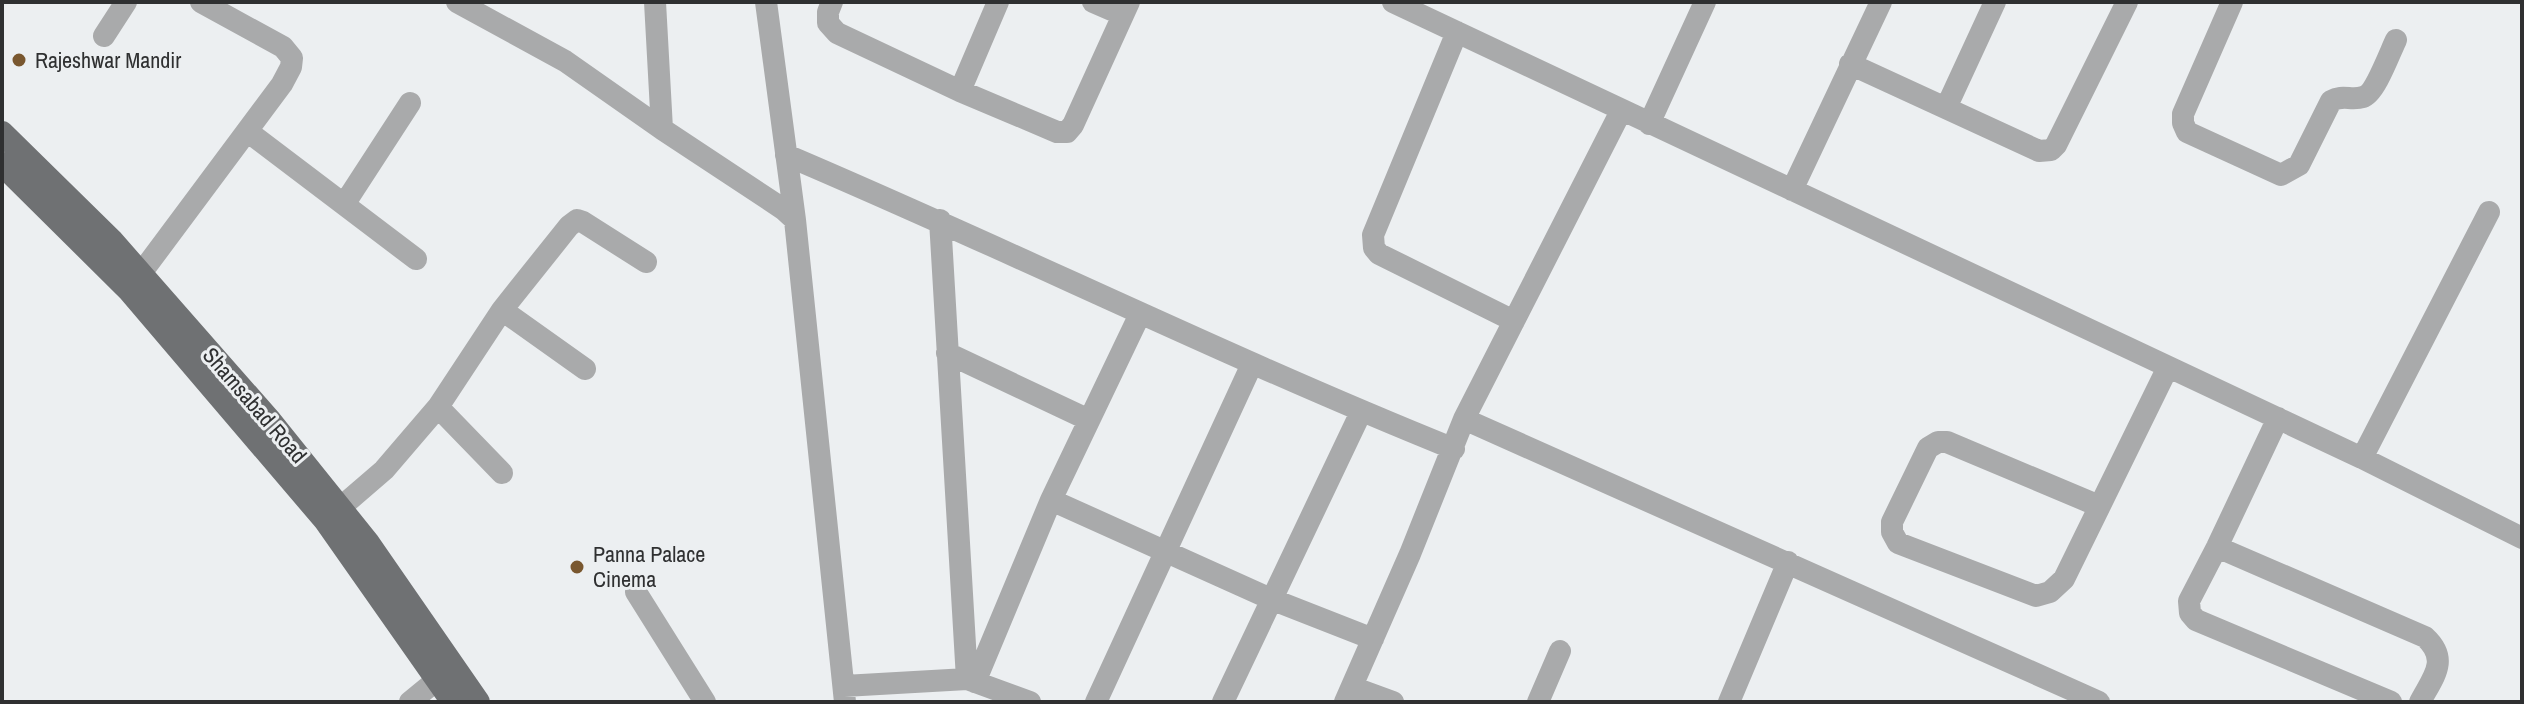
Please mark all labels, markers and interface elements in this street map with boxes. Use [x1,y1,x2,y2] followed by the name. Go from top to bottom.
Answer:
[35,45,181,75] place label: Rajeshwar Mandir
[10,51,28,69] marker: Rajeshwar Mandir
[196,341,314,469] street label: Shamsabad Road
[593,539,705,594] place label: Panna Palace Cinema
[568,558,586,576] marker: Panna Palace Cinema

